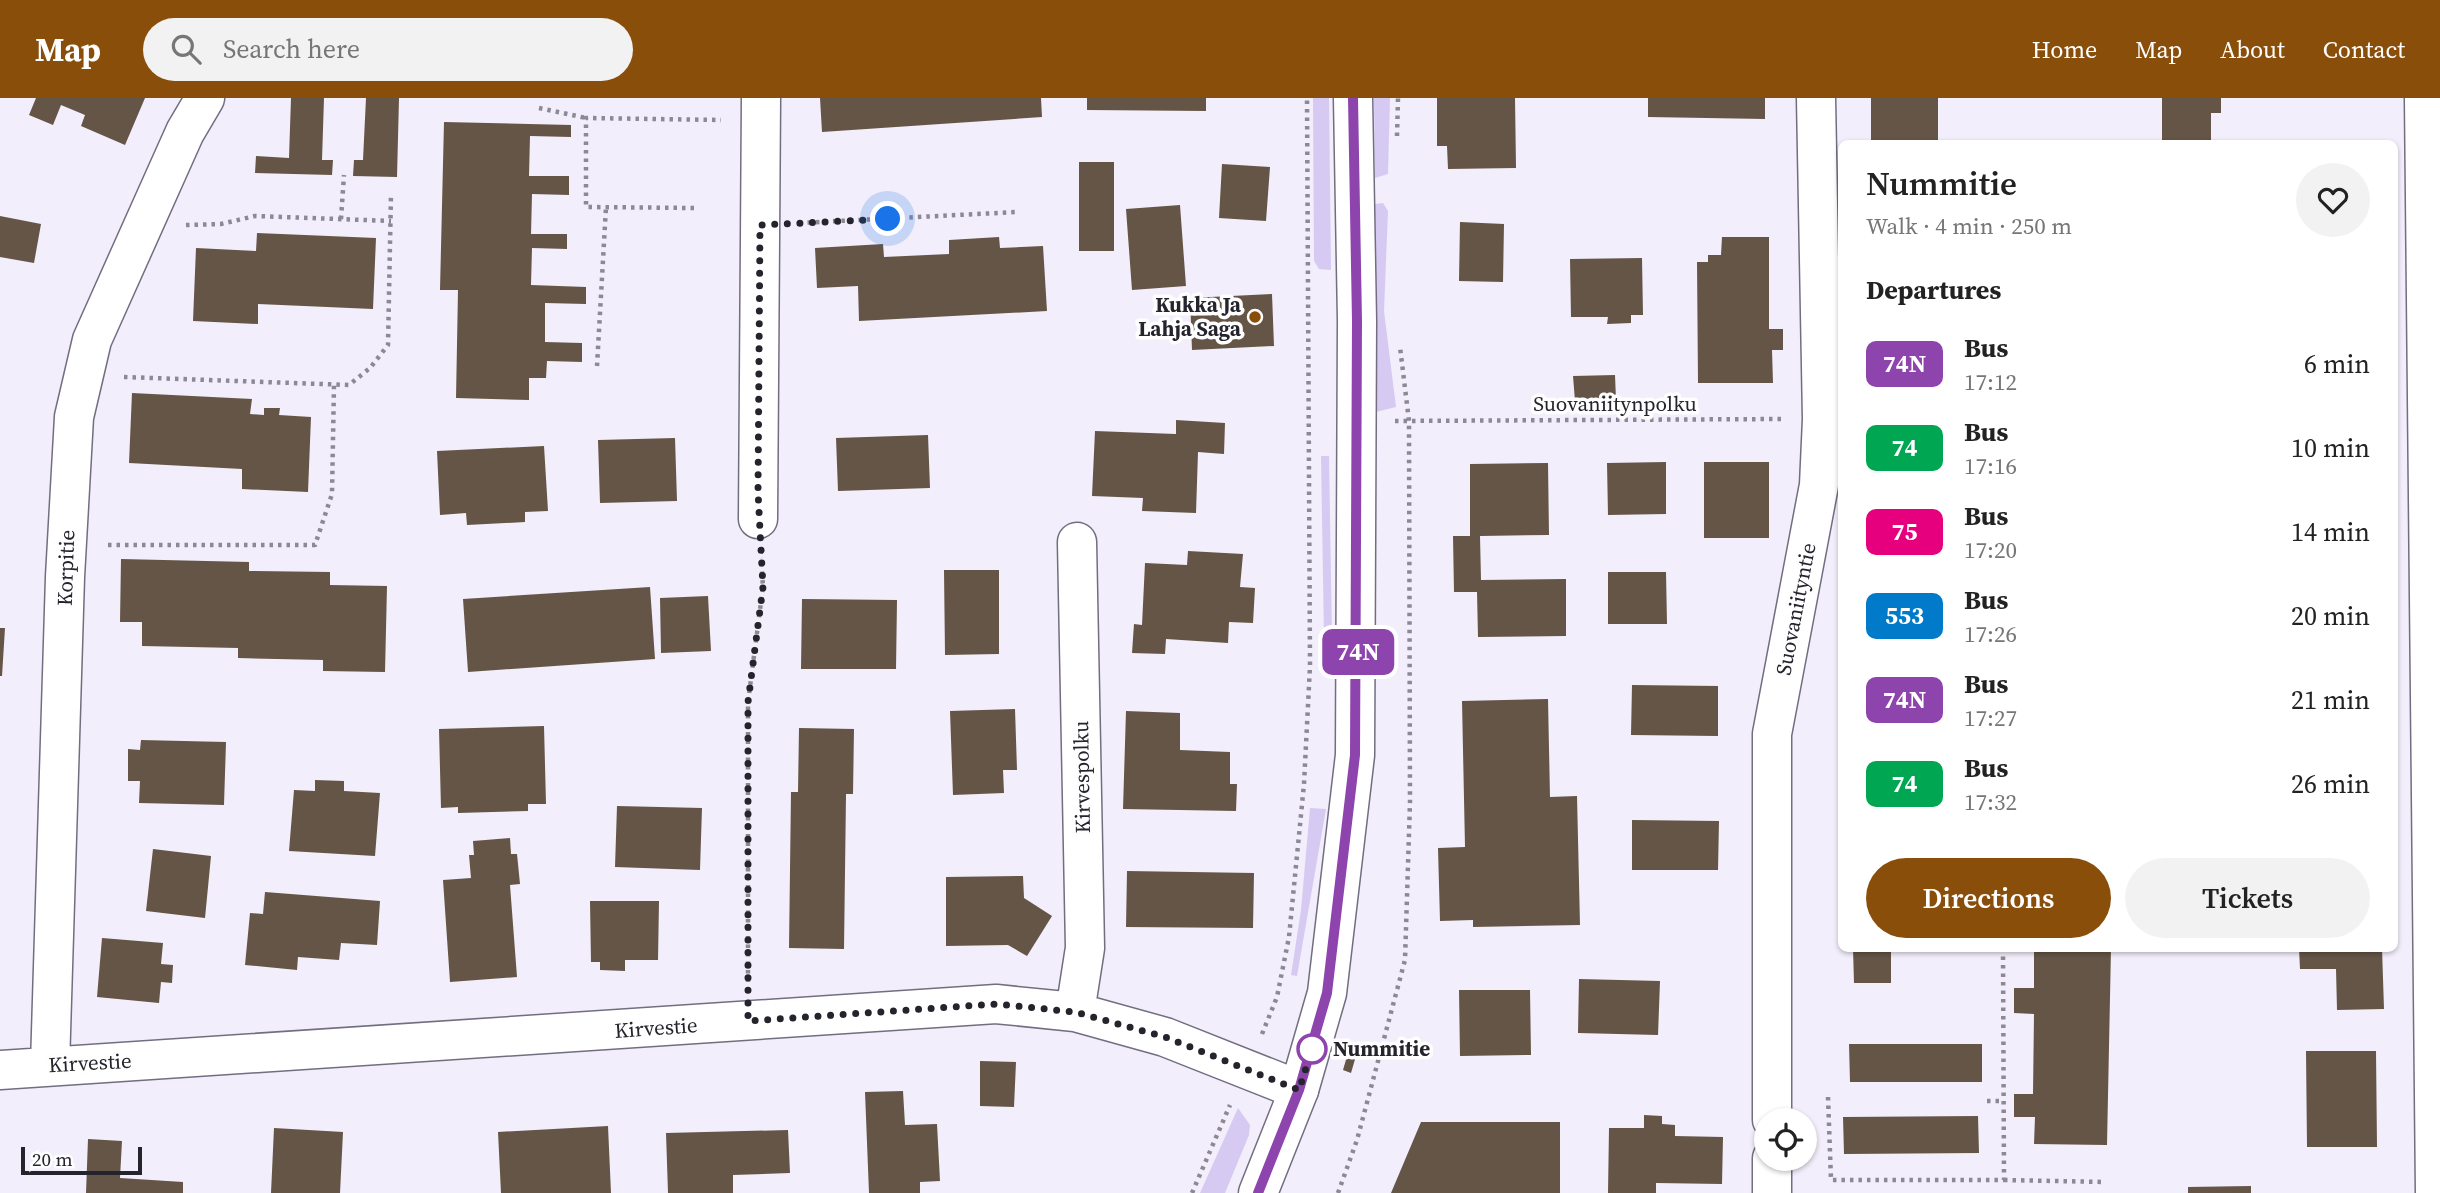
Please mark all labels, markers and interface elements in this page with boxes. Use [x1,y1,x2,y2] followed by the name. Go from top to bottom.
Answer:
[143,18,633,81] search box
[35,27,101,72] text: Map
[167,30,205,68] icon: search
[223,31,360,67] text: Search here
[2032,33,2097,66] text: Home
[2135,33,2182,66] text: Map
[2220,33,2285,66] text: About
[2323,33,2405,66] text: Contact
[1866,161,2017,206] text: Nummitie
[2296,163,2370,237] button: heart
[870,201,905,236] your location
[1866,210,2072,242] text: Walk · 4 min · 250 m
[1866,272,2001,308] text: Departures
[1138,290,1242,343] place label: Kukka Ja Lahja Saga
[1247,309,1263,325] marker: Kukka Ja Lahja Saga
[1964,330,2008,366] text: Bus
[2304,346,2370,382] text: 6 min
[1883,347,1926,380] text: 74N
[1964,366,2017,398] text: 17:12
[1533,389,1697,418] street label: Suovaniitynpolku
[1964,414,2008,450] text: Bus
[2291,430,2370,466] text: 10 min
[1891,431,1918,464] text: 74
[1964,450,2017,482] text: 17:16
[1964,498,2008,534] text: Bus
[2291,514,2370,550] text: 14 min
[1891,515,1918,548] text: 75
[50,529,81,607] street label: Korpitie
[1964,534,2017,566] text: 17:20
[1768,540,1823,678] street label: Suovaniityntie
[1964,582,2008,618] text: Bus
[2291,598,2370,634] text: 20 min
[1885,599,1924,632] text: 553
[1964,618,2017,650] text: 17:26
[1318,629,1398,675] line badge: 74N
[1336,635,1380,668] text: 74N
[1964,666,2008,702] text: Bus
[2291,682,2370,718] text: 21 min
[1883,683,1926,716] text: 74N
[1964,702,2017,734] text: 17:27
[1066,720,1097,834] street label: Kirvespolku
[1964,750,2008,786] text: Bus
[2291,766,2370,802] text: 26 min
[1891,767,1918,800] text: 74
[1964,786,2017,818] text: 17:32
[1866,858,2111,938] button: Directions
[2125,858,2370,938] button: Tickets
[613,1010,698,1045] street label: Kirvestie
[1297,1034,1327,1064] marker: Nummitie
[1333,1034,1430,1063] place label: Nummitie
[48,1046,132,1079] street label: Kirvestie
[1754,1108,1817,1171] map controls
[1754,1108,1817,1171] button: locate
[21,1144,142,1176] scale bar
[32,1146,73,1172] text: 20 m

